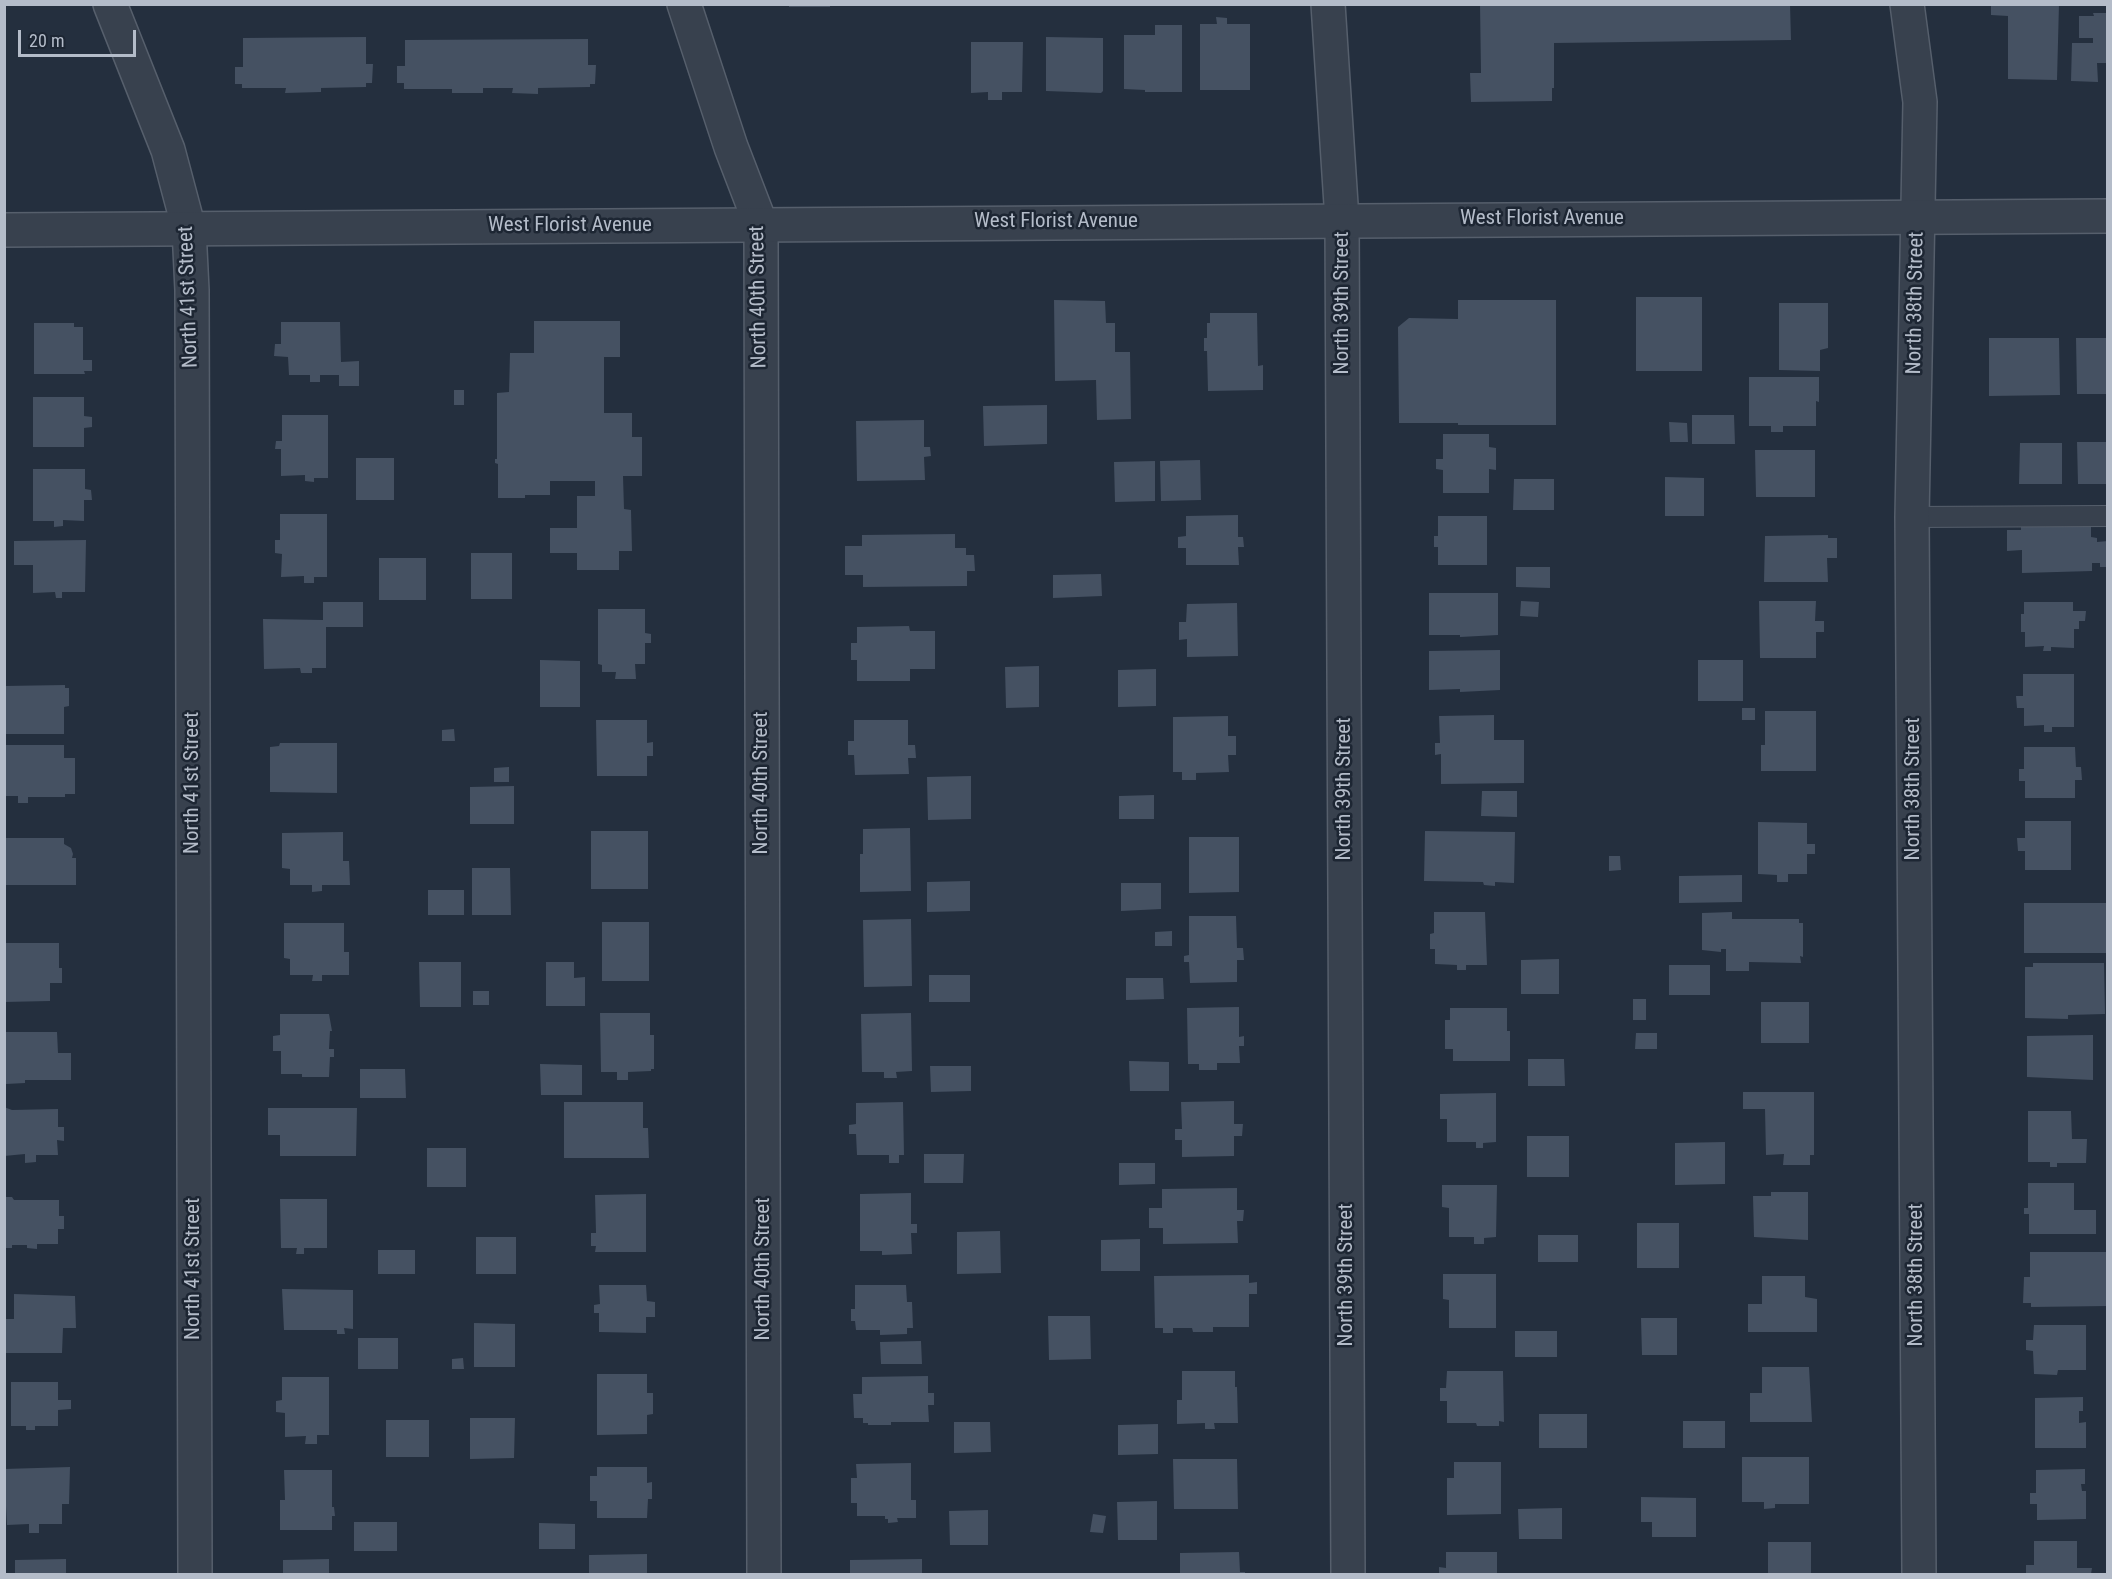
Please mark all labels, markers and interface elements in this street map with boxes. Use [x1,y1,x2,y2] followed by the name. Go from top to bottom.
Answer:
[21,18,140,56] scale bar
[29,30,64,51] text: 20 m
[1460,206,1624,232] street label: West Florist Avenue
[974,209,1138,235] street label: West Florist Avenue
[488,213,652,239] street label: West Florist Avenue
[745,225,773,369] street label: North 40th Street
[174,226,204,368] street label: North 41st Street
[1902,231,1930,375] street label: North 38th Street
[1330,232,1356,374] street label: North 39th Street
[180,712,206,854] street label: North 41st Street
[749,712,775,854] street label: North 40th Street
[1332,718,1358,860] street label: North 39th Street
[1901,718,1927,860] street label: North 38th Street
[181,1198,207,1340] street label: North 41st Street
[751,1198,777,1340] street label: North 40th Street
[1334,1204,1360,1346] street label: North 39th Street
[1904,1204,1930,1346] street label: North 38th Street

